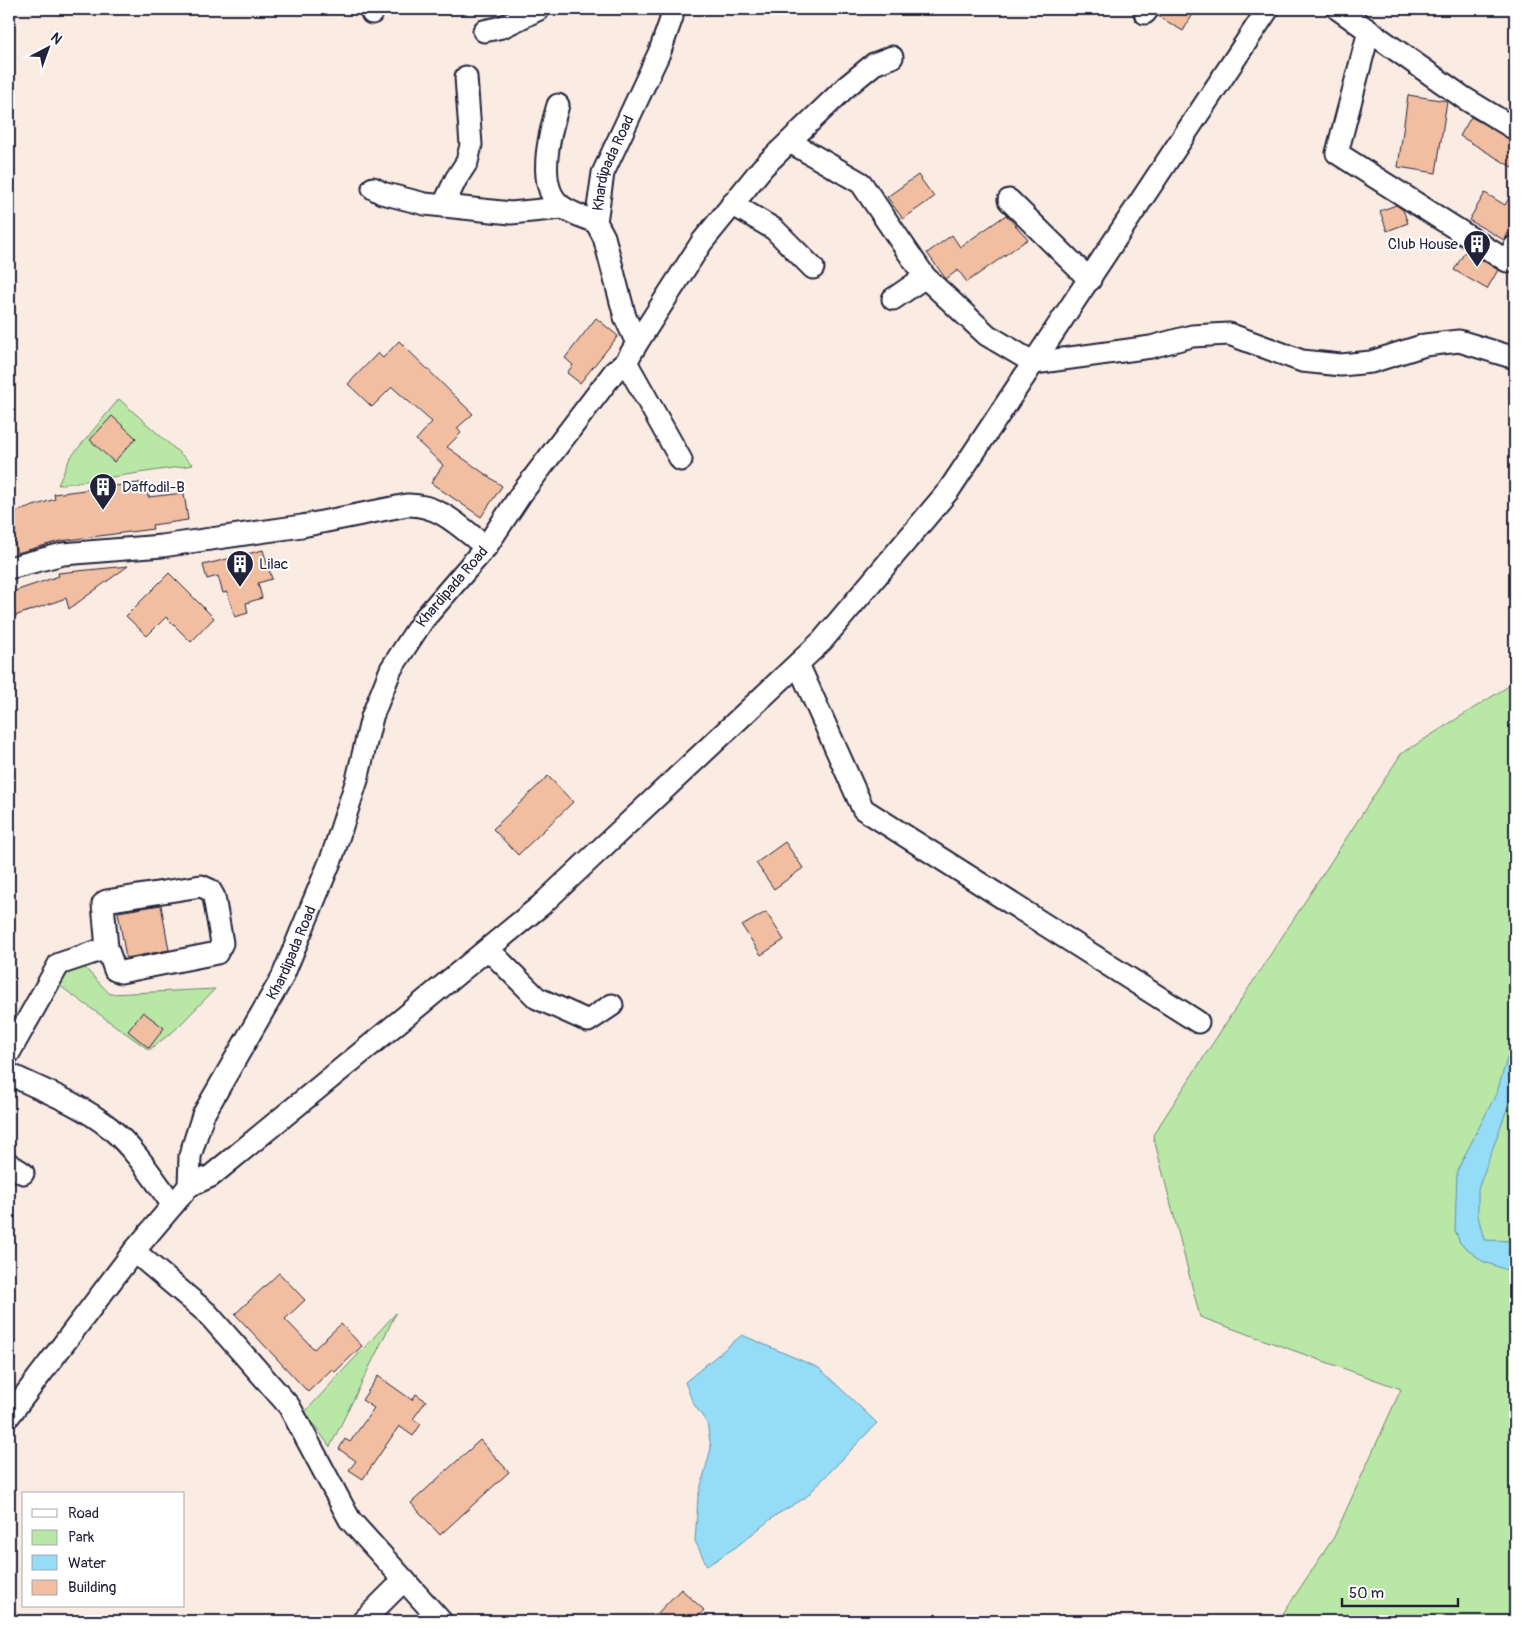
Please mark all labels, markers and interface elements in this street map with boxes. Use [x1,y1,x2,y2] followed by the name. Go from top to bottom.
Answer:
[22,22,72,72] north arrow
[47,29,65,48] text: N
[588,112,638,212] street label: Khardipada Road
[1462,229,1492,268] building icon: Club House
[1388,235,1459,254] place label: Club House
[88,472,118,511] building icon: Daffodil-B
[122,478,185,497] place label: Daffodil-B
[412,542,492,631] street label: Khardipada Road
[225,549,255,588] building icon: Lilac
[259,555,289,574] place label: Lilac
[262,903,320,1003] street label: Khardipada Road
[22,1492,185,1608] legend
[68,1504,99,1523] text: Road
[68,1528,95,1547] text: Park
[68,1554,107,1573] text: Water
[1342,1575,1458,1607] scale bar
[68,1578,116,1597] text: Building
[1349,1584,1384,1603] text: 50 m

